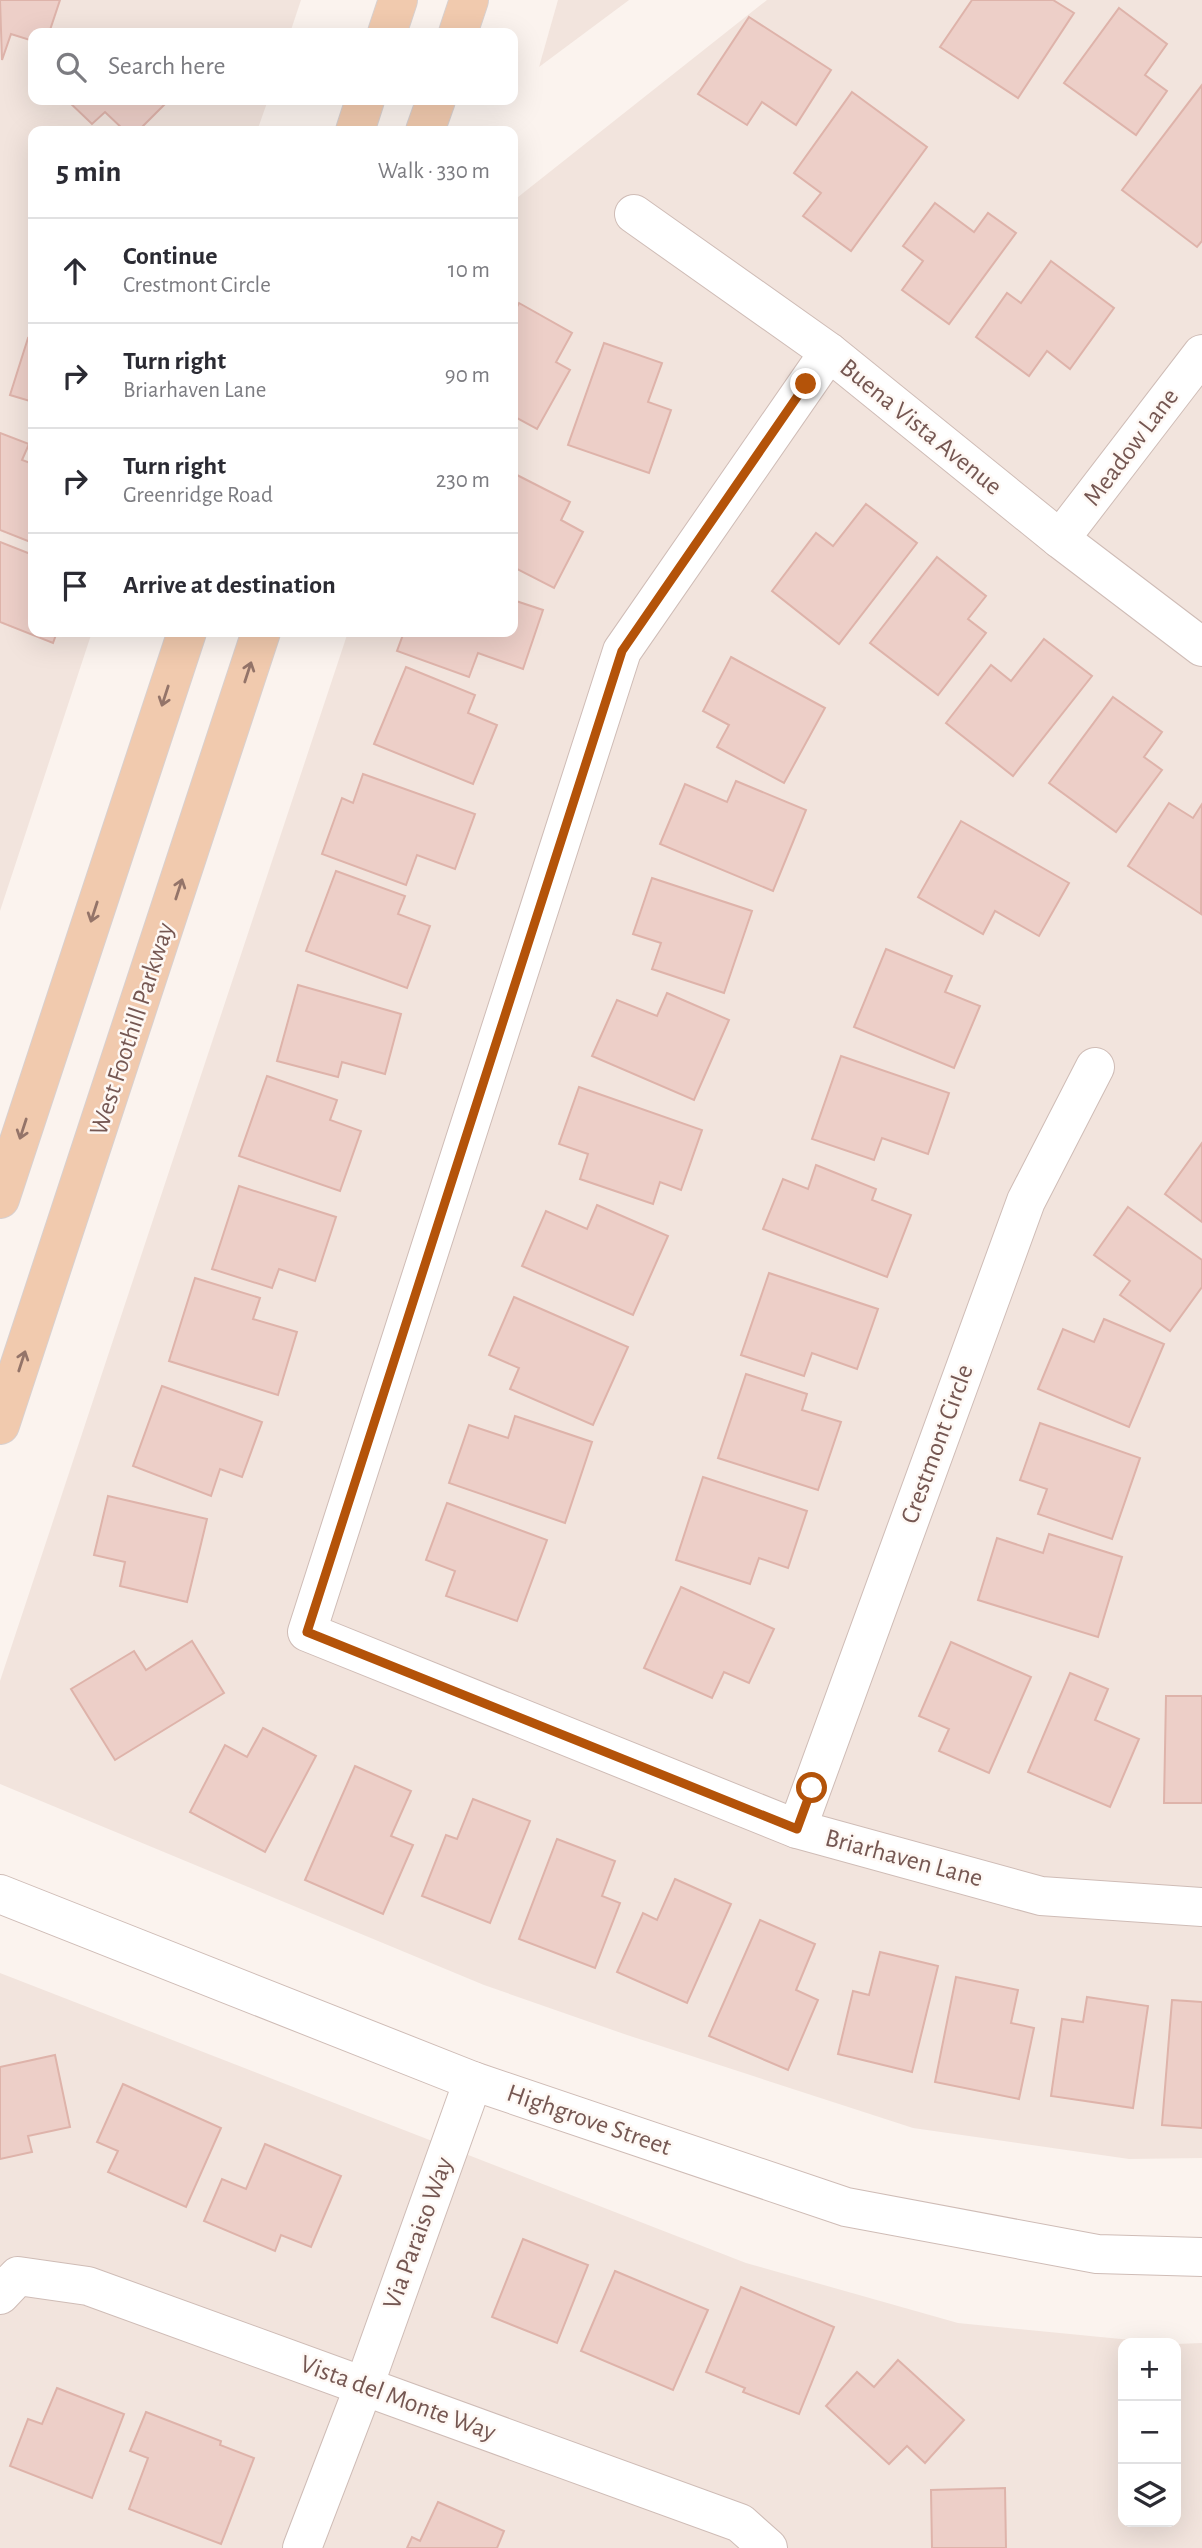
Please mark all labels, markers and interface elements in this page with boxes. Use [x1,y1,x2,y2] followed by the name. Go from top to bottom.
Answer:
[28,28,518,105] search box
[52,48,90,86] icon: search
[108,53,226,79] text: Search here
[56,157,121,187] text: 5 min
[378,160,490,183] text: Walk · 330 m
[123,243,218,269] text: Continue
[56,252,94,290] icon: ahead
[448,259,490,282] text: 10 m
[123,274,271,297] text: Crestmont Circle
[123,348,226,374] text: Turn right
[835,354,1007,500] street label: Buena Vista Avenue
[56,357,94,395] icon: right
[445,364,490,387] text: 90 m
[790,368,821,399] route end
[123,379,266,402] text: Briarhaven Lane
[1079,383,1183,511] street label: Meadow Lane
[123,453,226,479] text: Turn right
[56,462,94,500] icon: right
[436,469,490,492] text: 230 m
[123,484,273,507] text: Greenridge Road
[56,567,94,605] icon: arrive
[123,572,336,598] text: Arrive at destination
[243,662,255,684] one-way arrow
[158,685,171,707] one-way arrow
[173,878,186,900] one-way arrow
[87,901,99,923] one-way arrow
[85,919,179,1139] street label: West Foothill Parkway
[16,1117,28,1139] one-way arrow
[17,1350,29,1372] one-way arrow
[896,1361,978,1527] street label: Crestmont Circle
[796,1772,827,1803] route start
[822,1824,986,1892] street label: Briarhaven Lane
[504,2080,674,2160] street label: Highgrove Street
[378,2154,458,2312] street label: Via Paraiso Way
[1118,2338,1181,2527] map controls
[1118,2338,1181,2401] button: +
[297,2351,499,2445] street label: Vista del Monte Way
[1118,2401,1181,2464] button: −
[1118,2464,1181,2527] button: layers

